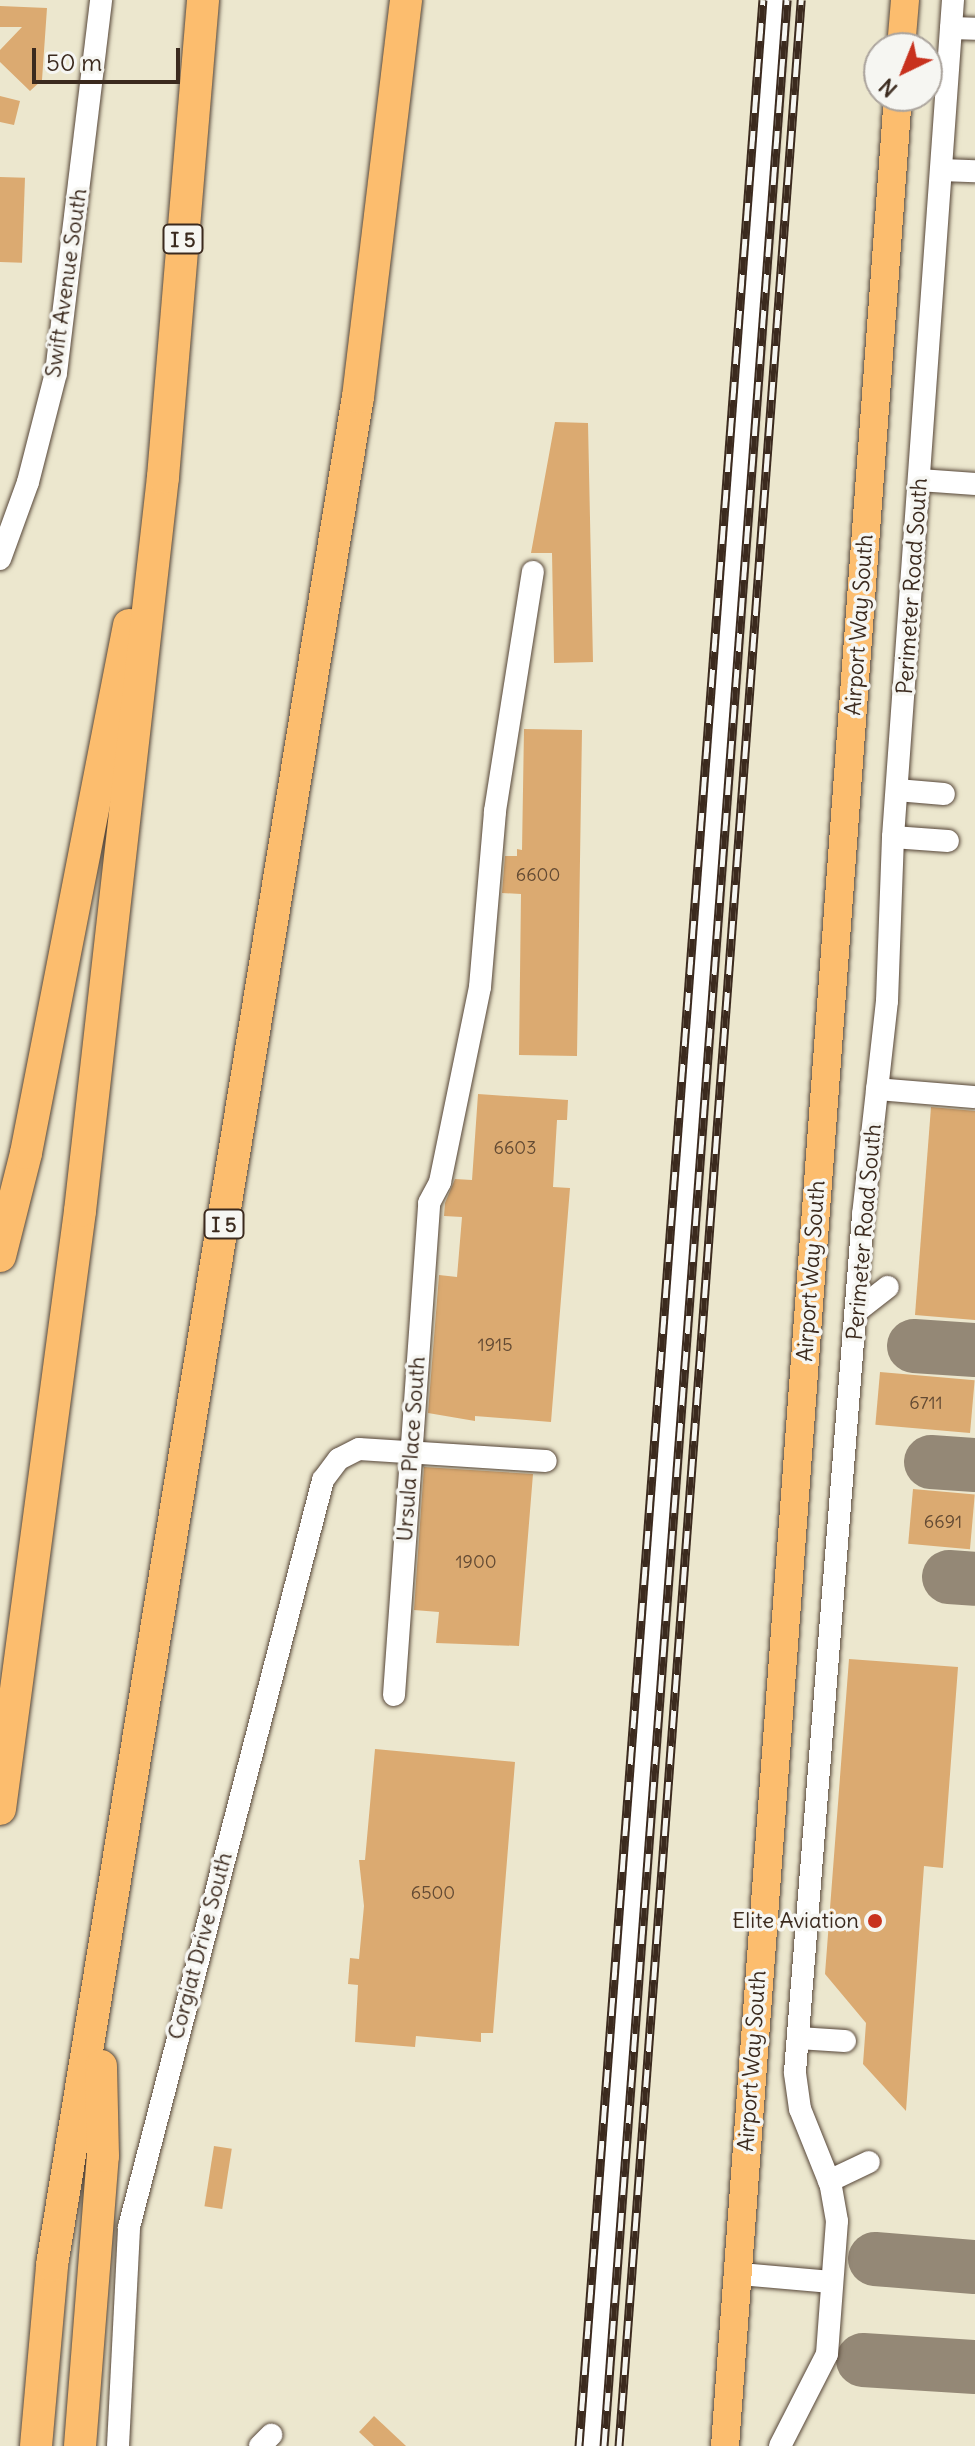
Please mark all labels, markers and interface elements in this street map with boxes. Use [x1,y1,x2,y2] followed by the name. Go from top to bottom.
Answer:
[36,32,184,82] scale bar
[863,32,943,112] north arrow
[46,47,102,77] text: 50 m
[873,73,903,104] text: N
[40,187,92,379] street label: Swift Avenue South
[161,223,205,255] road number: I 5
[891,477,933,695] street label: Perimeter Road South
[839,534,879,716] street label: Airport Way South
[516,864,560,886] house number: 6600
[841,1123,887,1341] street label: Perimeter Road South
[494,1137,536,1159] house number: 6603
[791,1180,831,1362] street label: Airport Way South
[202,1208,246,1240] road number: I 5
[478,1334,512,1356] house number: 1915
[391,1356,431,1542] street label: Ursula Place South
[909,1392,943,1414] house number: 6711
[924,1511,962,1533] house number: 6691
[455,1551,497,1573] house number: 1900
[162,1850,238,2042] street label: Corgiat Drive South
[411,1882,455,1904] house number: 6500
[732,1908,859,1934] place label: Elite Aviation
[866,1912,884,1930] marker: Elite Aviation
[732,1970,772,2152] street label: Airport Way South

